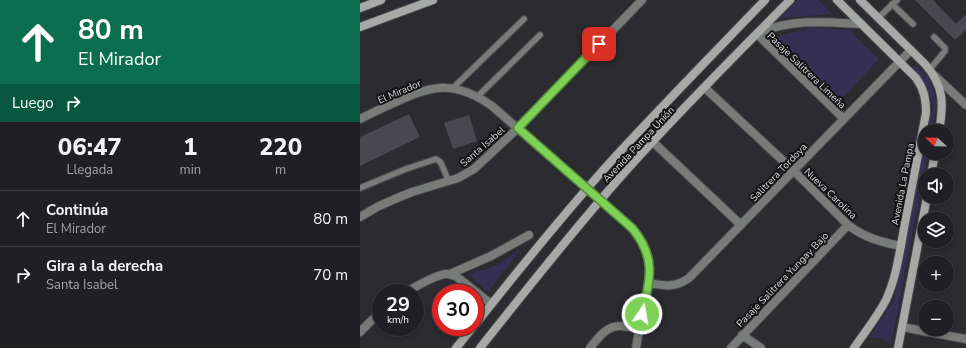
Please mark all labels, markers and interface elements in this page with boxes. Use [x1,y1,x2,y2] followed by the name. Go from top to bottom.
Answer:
[78,11,144,49] text: 80 m
[12,16,64,68] icon: ahead
[582,27,616,61] pin
[764,29,849,112] street label: Pasaje Salitrera Limeña
[588,33,610,55] icon: arrive
[78,47,161,71] text: El Mirador
[375,76,424,107] street label: El Mirador
[62,92,84,114] icon: right
[12,93,54,113] text: Luego
[600,104,678,186] street label: Avenida Pampa Unión
[457,123,508,170] street label: Santa Isabel
[918,124,954,160] north arrow
[918,124,954,336] map controls
[58,131,122,163] text: 06:47
[183,131,198,163] text: 1
[259,131,302,163] text: 220
[747,140,810,205] street label: Salitrera Tordoya
[888,142,918,227] street label: Avenida La Pampa
[66,161,113,179] text: Llegada
[180,161,201,179] text: min
[275,161,286,179] text: m
[801,165,860,223] street label: Nueva Carolina
[918,168,954,204] button: sound
[46,200,108,220] text: Continúa
[12,208,34,230] icon: ahead
[313,209,348,229] text: 80 m
[918,212,954,248] button: layers
[46,220,106,238] text: El Mirador
[733,229,832,330] street label: Pasaje Salitrera Yungay Bajo
[46,256,163,276] text: Gira a la derecha
[918,256,954,292] button: +
[12,264,34,286] icon: right
[313,265,348,285] text: 70 m
[46,276,118,294] text: Santa Isabel
[432,284,484,336] speed limit sign: 30
[386,291,410,318] text: 29
[621,293,663,335] position arrow
[918,300,954,336] button: −
[387,313,409,327] text: km/h

